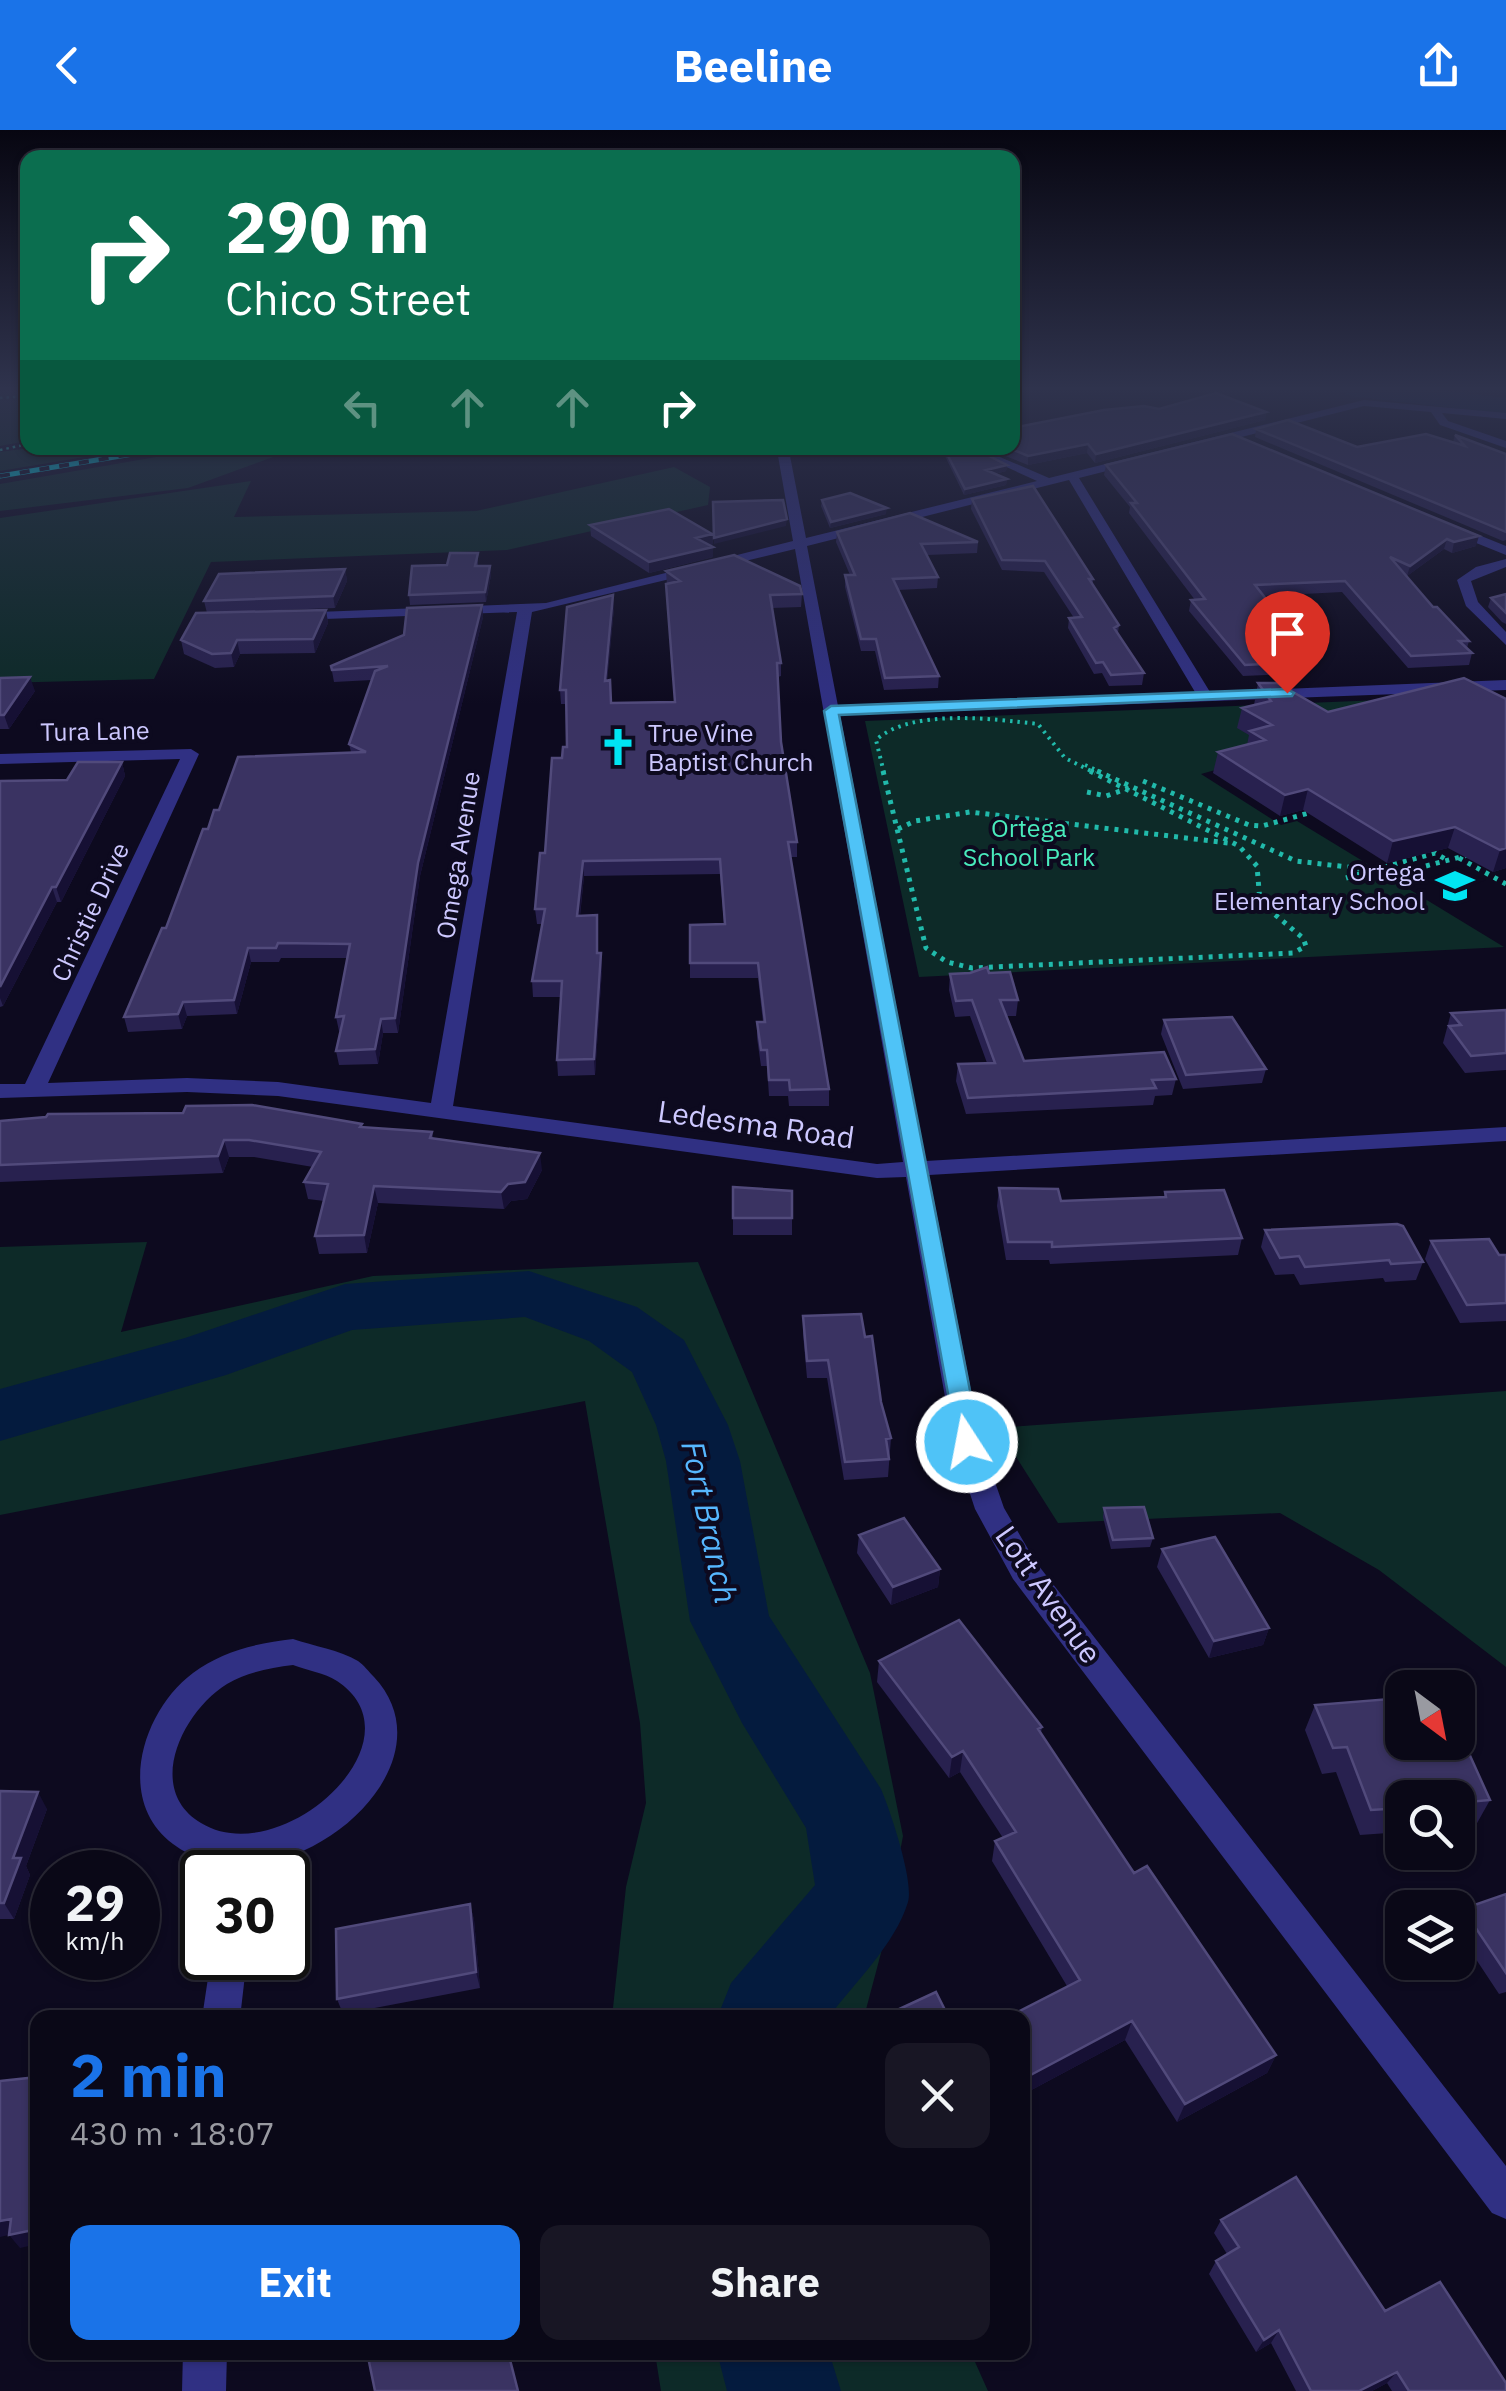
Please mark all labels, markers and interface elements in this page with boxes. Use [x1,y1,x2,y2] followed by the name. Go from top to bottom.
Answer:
[673,36,833,94] text: Beeline
[40,38,95,93] icon: back
[1411,38,1466,93] icon: share
[225,181,430,272] text: 290 m
[60,190,190,320] icon: right
[225,269,471,327] text: Chico Street
[335,380,390,435] icon: left
[440,380,495,435] icon: ahead
[545,380,600,435] icon: ahead
[650,380,705,435] icon: right
[1245,591,1330,694] pin
[1260,606,1315,661] icon: arrive
[40,713,150,748] street label: Tura Lane
[648,716,813,778] place label: True Vine Baptist Church
[597,726,639,768] church icon: True Vine Baptist Church
[428,769,487,941] street label: Omega Avenue
[963,811,1095,873] park label: Ortega School Park
[43,837,136,987] street label: Christie Drive
[1214,855,1425,917] place label: Ortega Elementary School
[1434,865,1476,907] school or university icon: Ortega Elementary School
[655,1090,857,1157] street label: Ledesma Road
[915,1390,1019,1494] position arrow
[672,1437,748,1607] water label: Fort Branch
[987,1518,1111,1671] street label: Lott Avenue
[1385,1670,1475,1760] north arrow
[1385,1670,1475,1980] map controls
[1385,1780,1475,1870] button: search
[180,1850,310,1980] speed limit sign: 30
[65,1870,125,1935] text: 29
[1385,1890,1475,1980] button: layers
[66,1924,124,1957] text: km/h
[70,2035,227,2114] text: 2 min
[885,2043,990,2148] button: close
[70,2112,275,2154] text: 430 m · 18:07
[70,2225,520,2340] button: Exit
[540,2225,990,2340] button: Share

